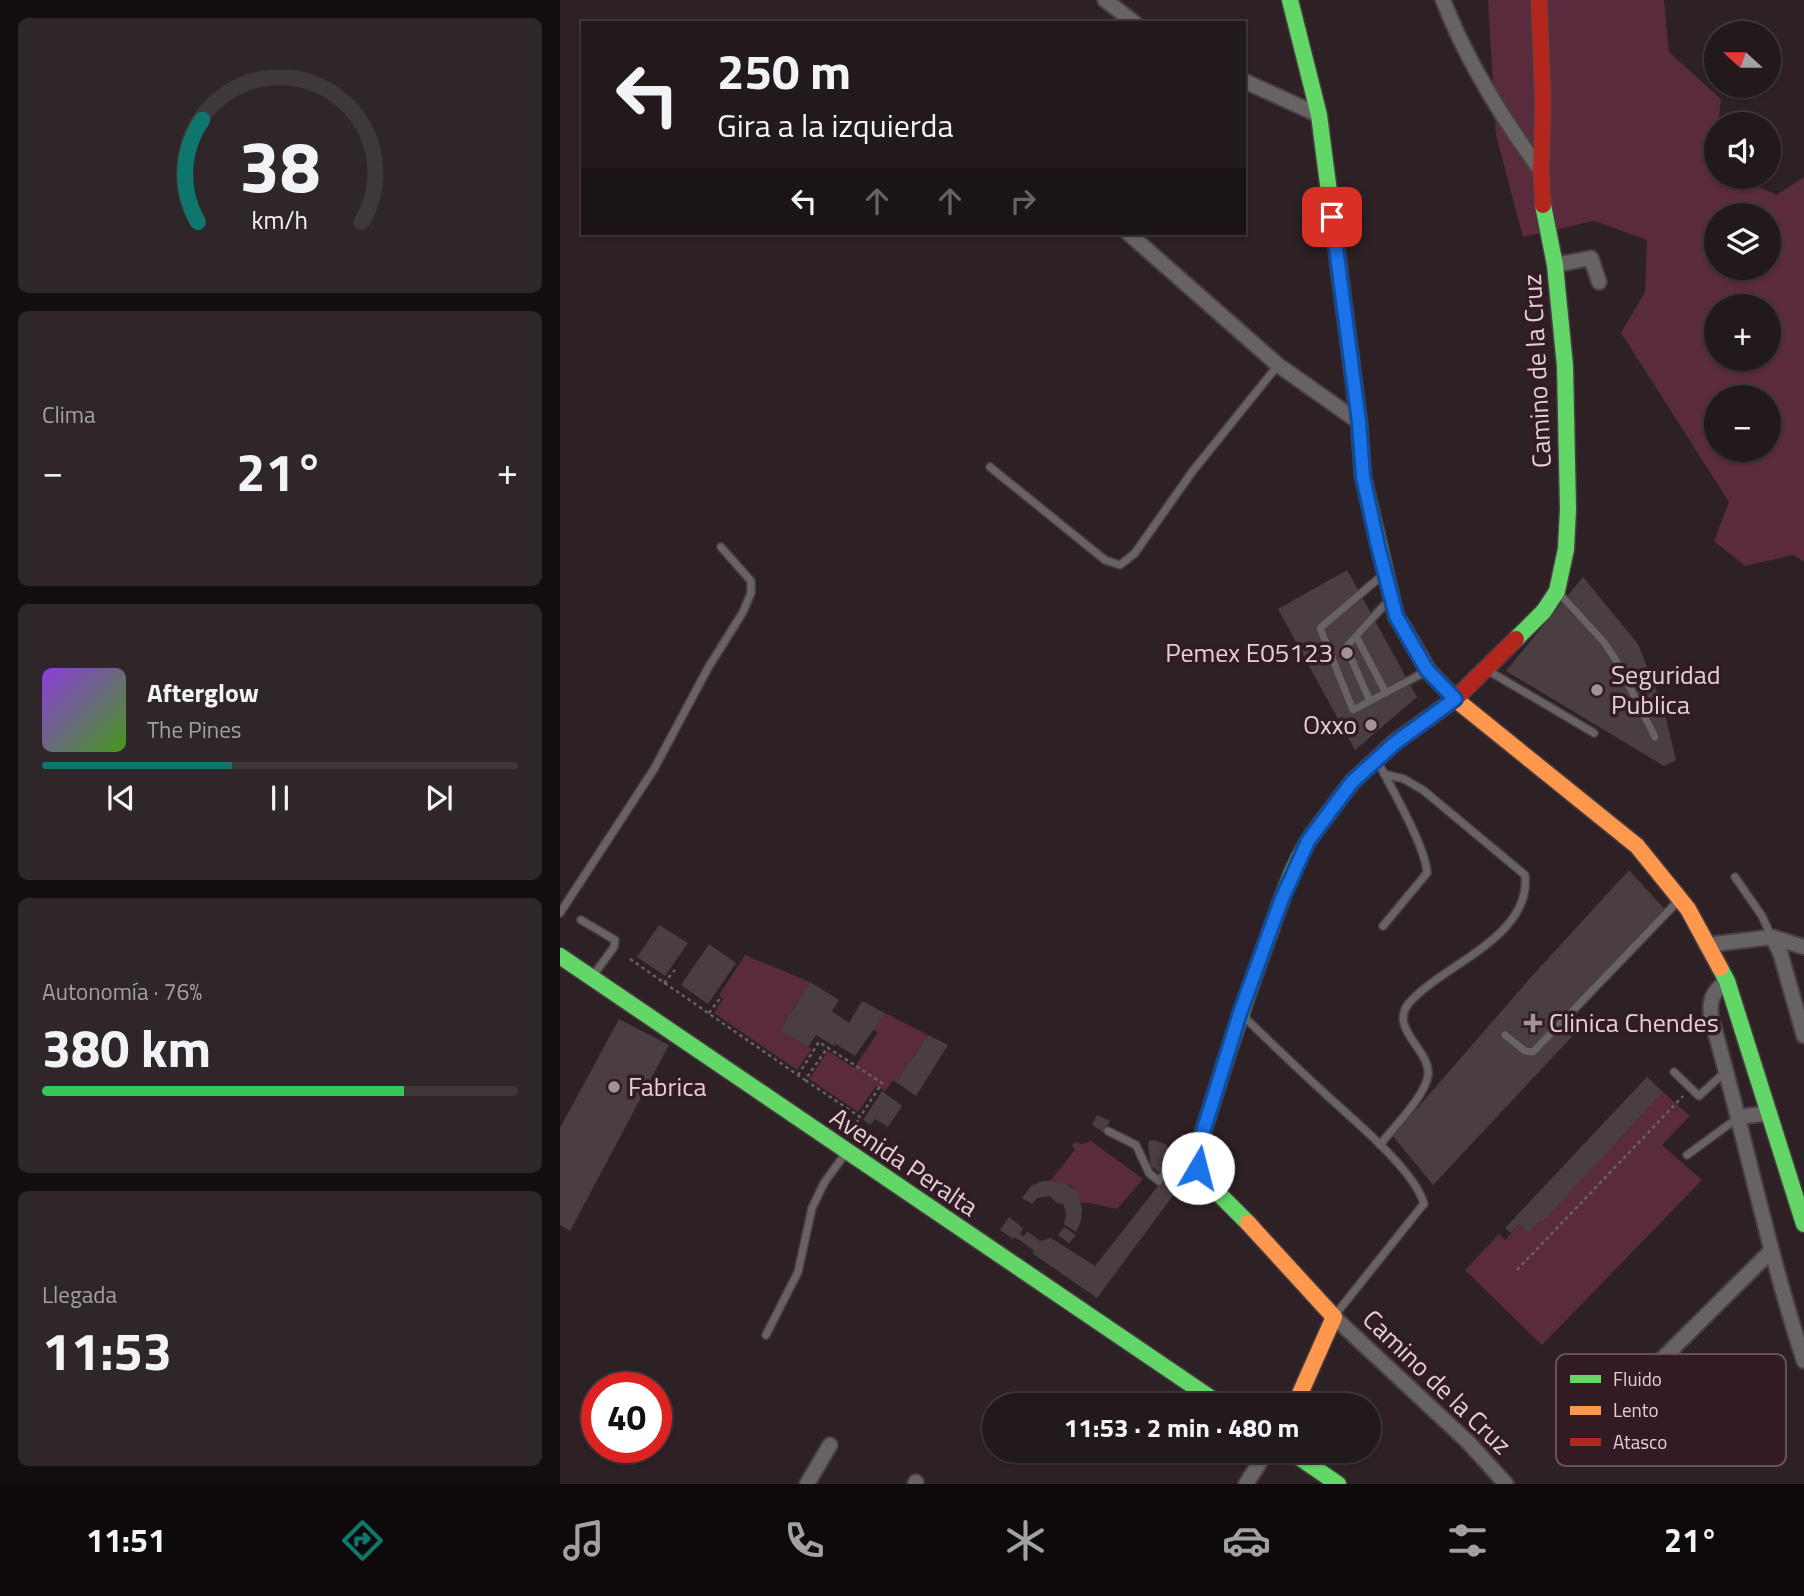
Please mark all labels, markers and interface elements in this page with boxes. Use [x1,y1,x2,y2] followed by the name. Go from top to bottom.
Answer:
[1704,21,1782,98] north arrow
[1704,21,1781,462] map controls
[717,33,851,108] text: 250 m
[602,49,693,140] icon: left
[717,101,953,149] text: Gira a la izquierda
[239,110,321,220] text: 38
[1704,112,1781,189] button: sound
[785,182,823,220] icon: left
[858,182,896,220] icon: ahead
[931,182,969,220] icon: ahead
[1004,182,1042,220] icon: right
[1302,187,1362,247] pin
[1313,198,1351,236] icon: arrive
[252,200,308,238] text: km/h
[1704,203,1781,280] button: layers
[1512,273,1561,469] street label: Camino de la Cruz
[1704,294,1781,371] button: +
[1704,385,1781,462] button: −
[42,397,96,432] text: Clima
[236,432,324,511] text: 21°
[42,442,63,500] text: −
[497,442,518,500] text: +
[1165,633,1333,672] place label: Pemex E05123
[1339,645,1355,661] marker: Pemex E05123
[1611,655,1721,724] place label: Seguridad Publica
[147,673,259,712] text: Afterglow
[1589,682,1605,698] marker: Seguridad Publica
[1303,705,1357,744] place label: Oxxo
[147,712,241,747] text: The Pines
[1363,717,1379,733] marker: Oxxo
[102,779,140,817] icon: previous
[261,779,299,817] icon: pause
[420,779,458,817] icon: next
[42,974,202,1009] text: Autonomía · 76%
[1549,1003,1719,1042] place label: Clinica Chendes
[42,1008,211,1087] text: 380 km
[1523,1013,1543,1033] marker: Clinica Chendes
[628,1067,707,1106] place label: Fabrica
[606,1079,622,1095] marker: Fabrica
[822,1098,986,1226] street label: Avenida Peralta
[1161,1131,1235,1205] position arrow
[42,1277,117,1312] text: Llegada
[1354,1300,1521,1463] street label: Camino de la Cruz
[42,1311,172,1390] text: 11:53
[1556,1354,1786,1466] legend
[1613,1364,1662,1393] text: Fluido
[581,1372,672,1463] speed limit sign: 40
[1613,1395,1658,1424] text: Lento
[1064,1408,1299,1447] text: 11:53 · 2 min · 480 m
[1613,1427,1667,1456] text: Atasco
[86,1516,166,1564] text: 11:51
[338,1516,387,1565] icon: directions
[559,1516,608,1565] icon: music
[780,1516,829,1565] icon: phone
[1001,1516,1050,1565] icon: climate
[1222,1516,1271,1565] icon: car
[1443,1516,1492,1565] icon: filters
[1664,1516,1718,1564] text: 21°

